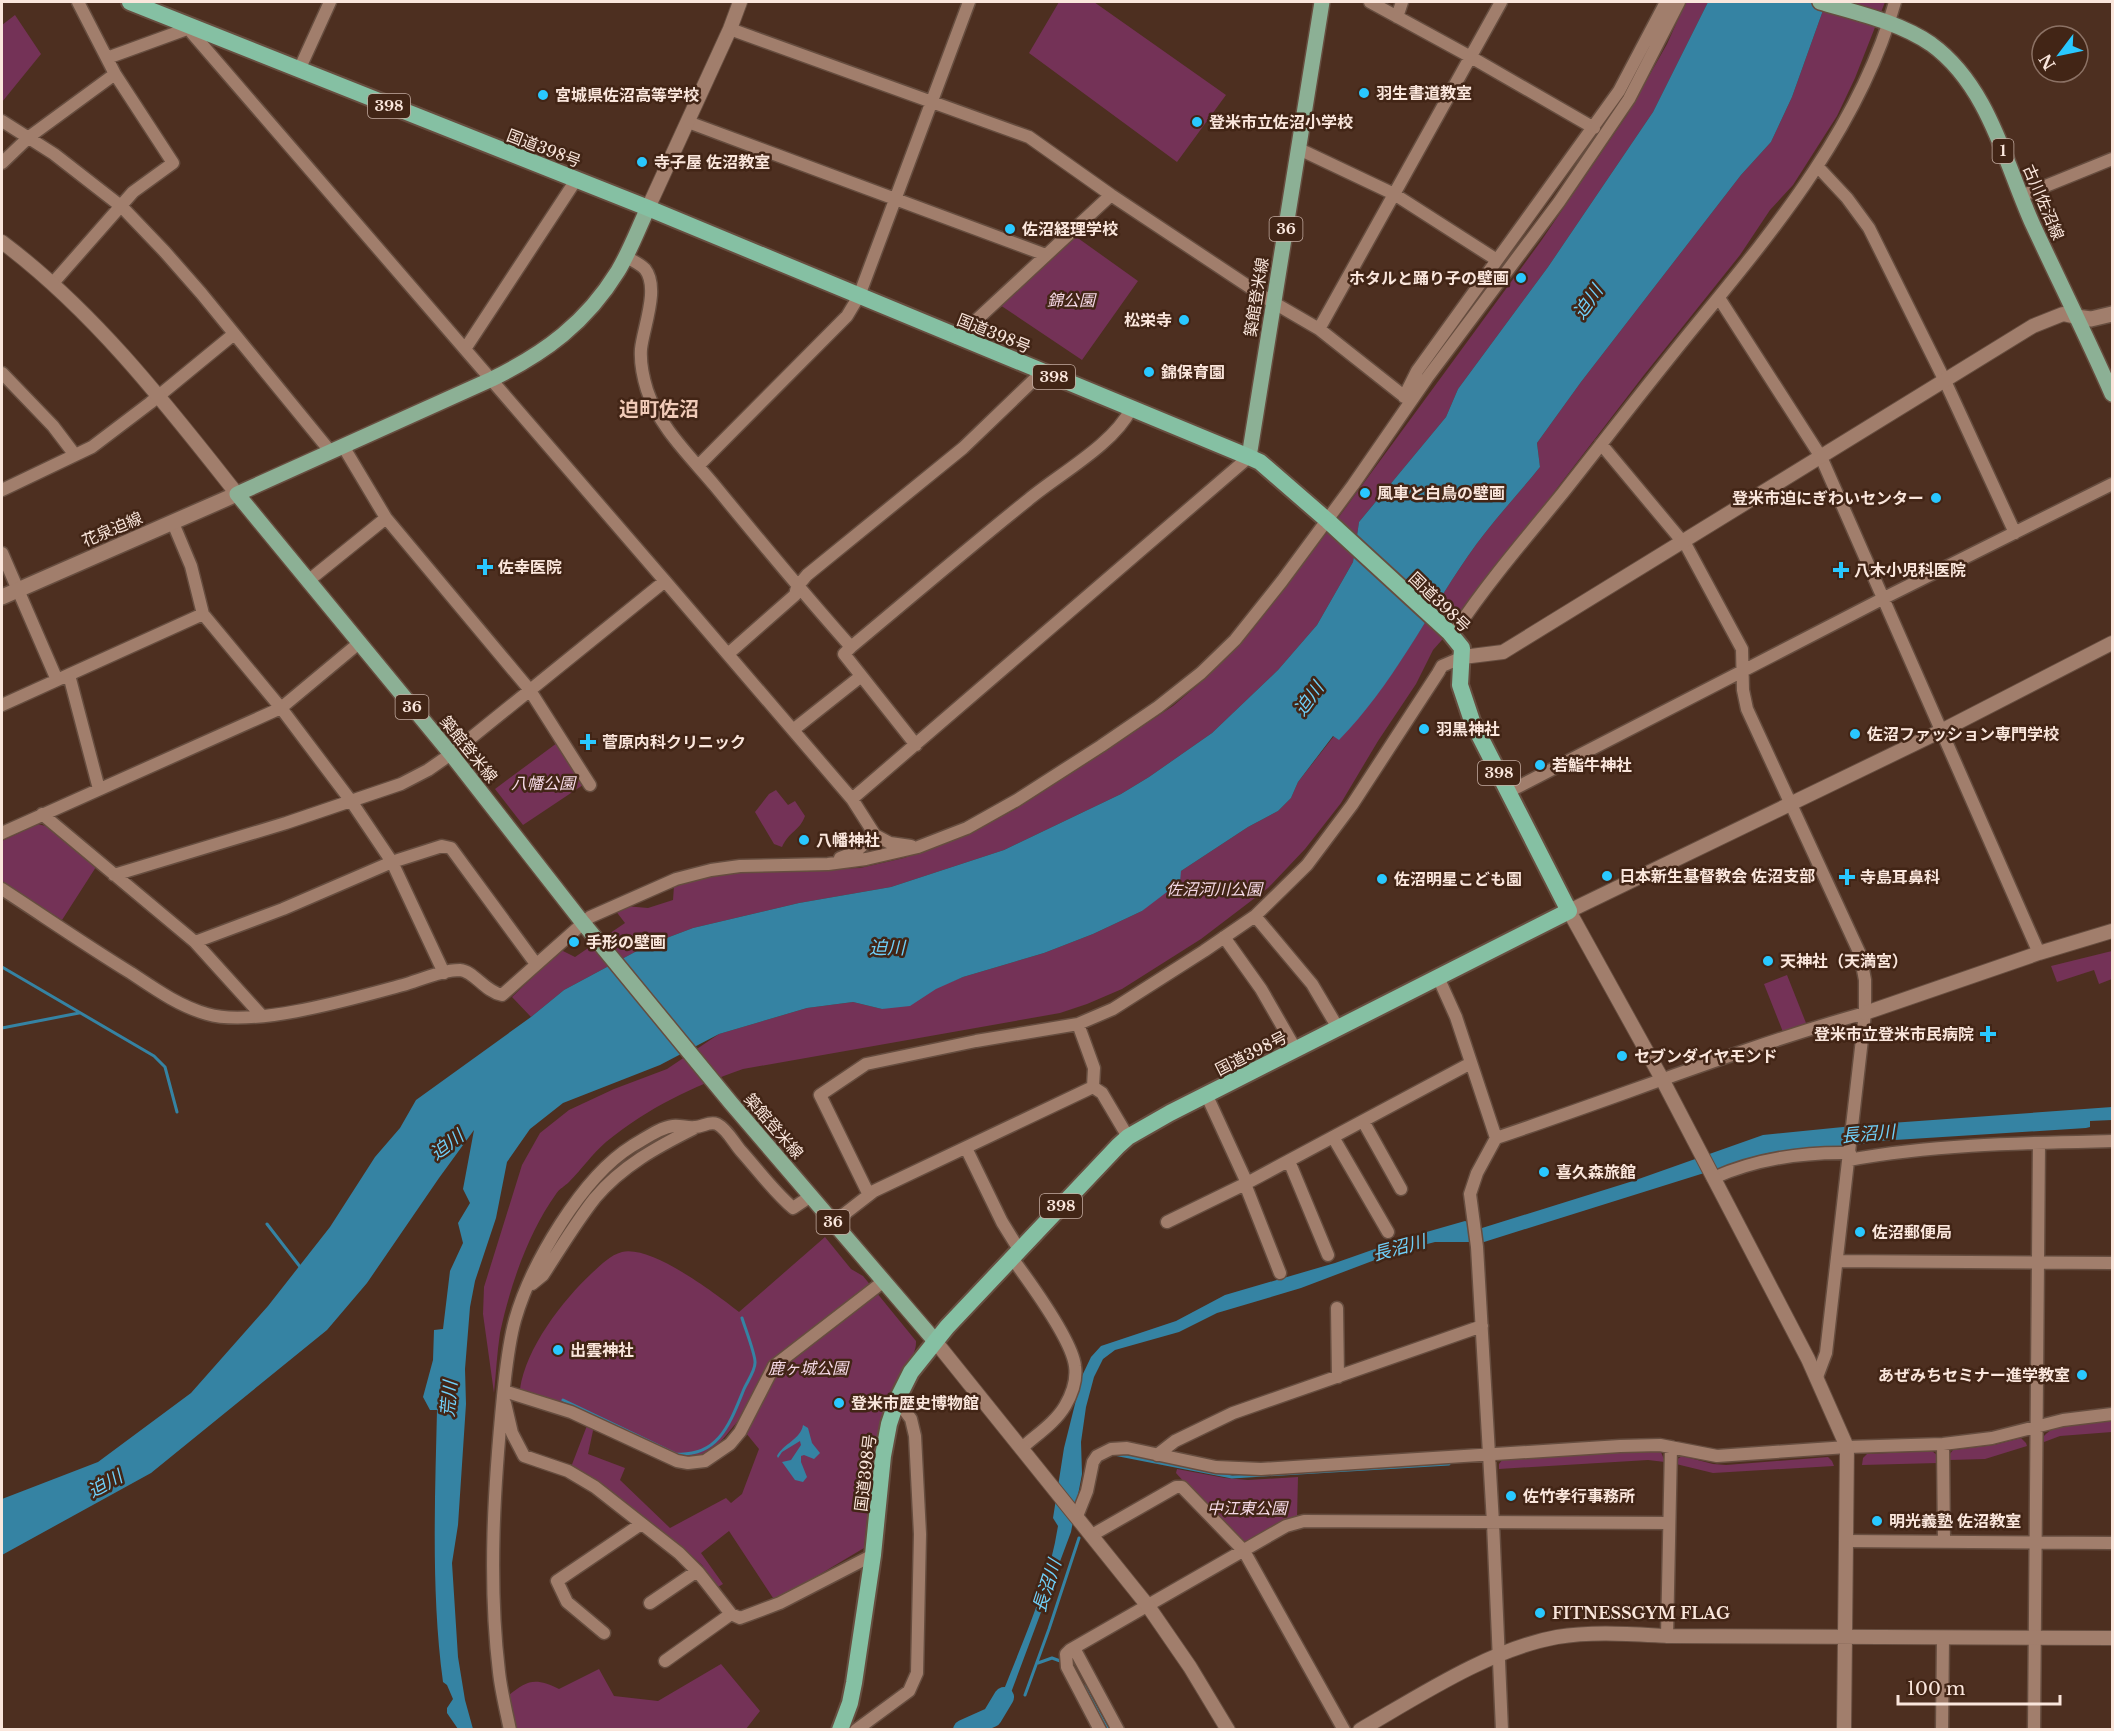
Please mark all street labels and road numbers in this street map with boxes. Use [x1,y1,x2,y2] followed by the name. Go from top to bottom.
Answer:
[368,94,410,118] road number: 398
[504,125,584,171] street label: 国道398号
[1992,139,2014,163] road number: 1
[2019,161,2069,243] street label: 古川佐沼線
[1270,217,1302,241] road number: 36
[1240,256,1272,338] street label: 築館登米線
[954,309,1034,357] street label: 国道398号
[1033,365,1075,389] road number: 398
[79,507,145,551] street label: 花泉迫線
[1405,568,1475,636] street label: 国道398号
[396,695,428,719] road number: 36
[436,712,502,786] street label: 築館登米線
[1478,761,1520,785] road number: 398
[1212,1026,1290,1080] street label: 国道398号
[740,1089,808,1163] street label: 築館登米線
[1040,1194,1082,1218] road number: 398
[816,1210,850,1234] road number: 36
[850,1433,880,1513] street label: 国道398号

